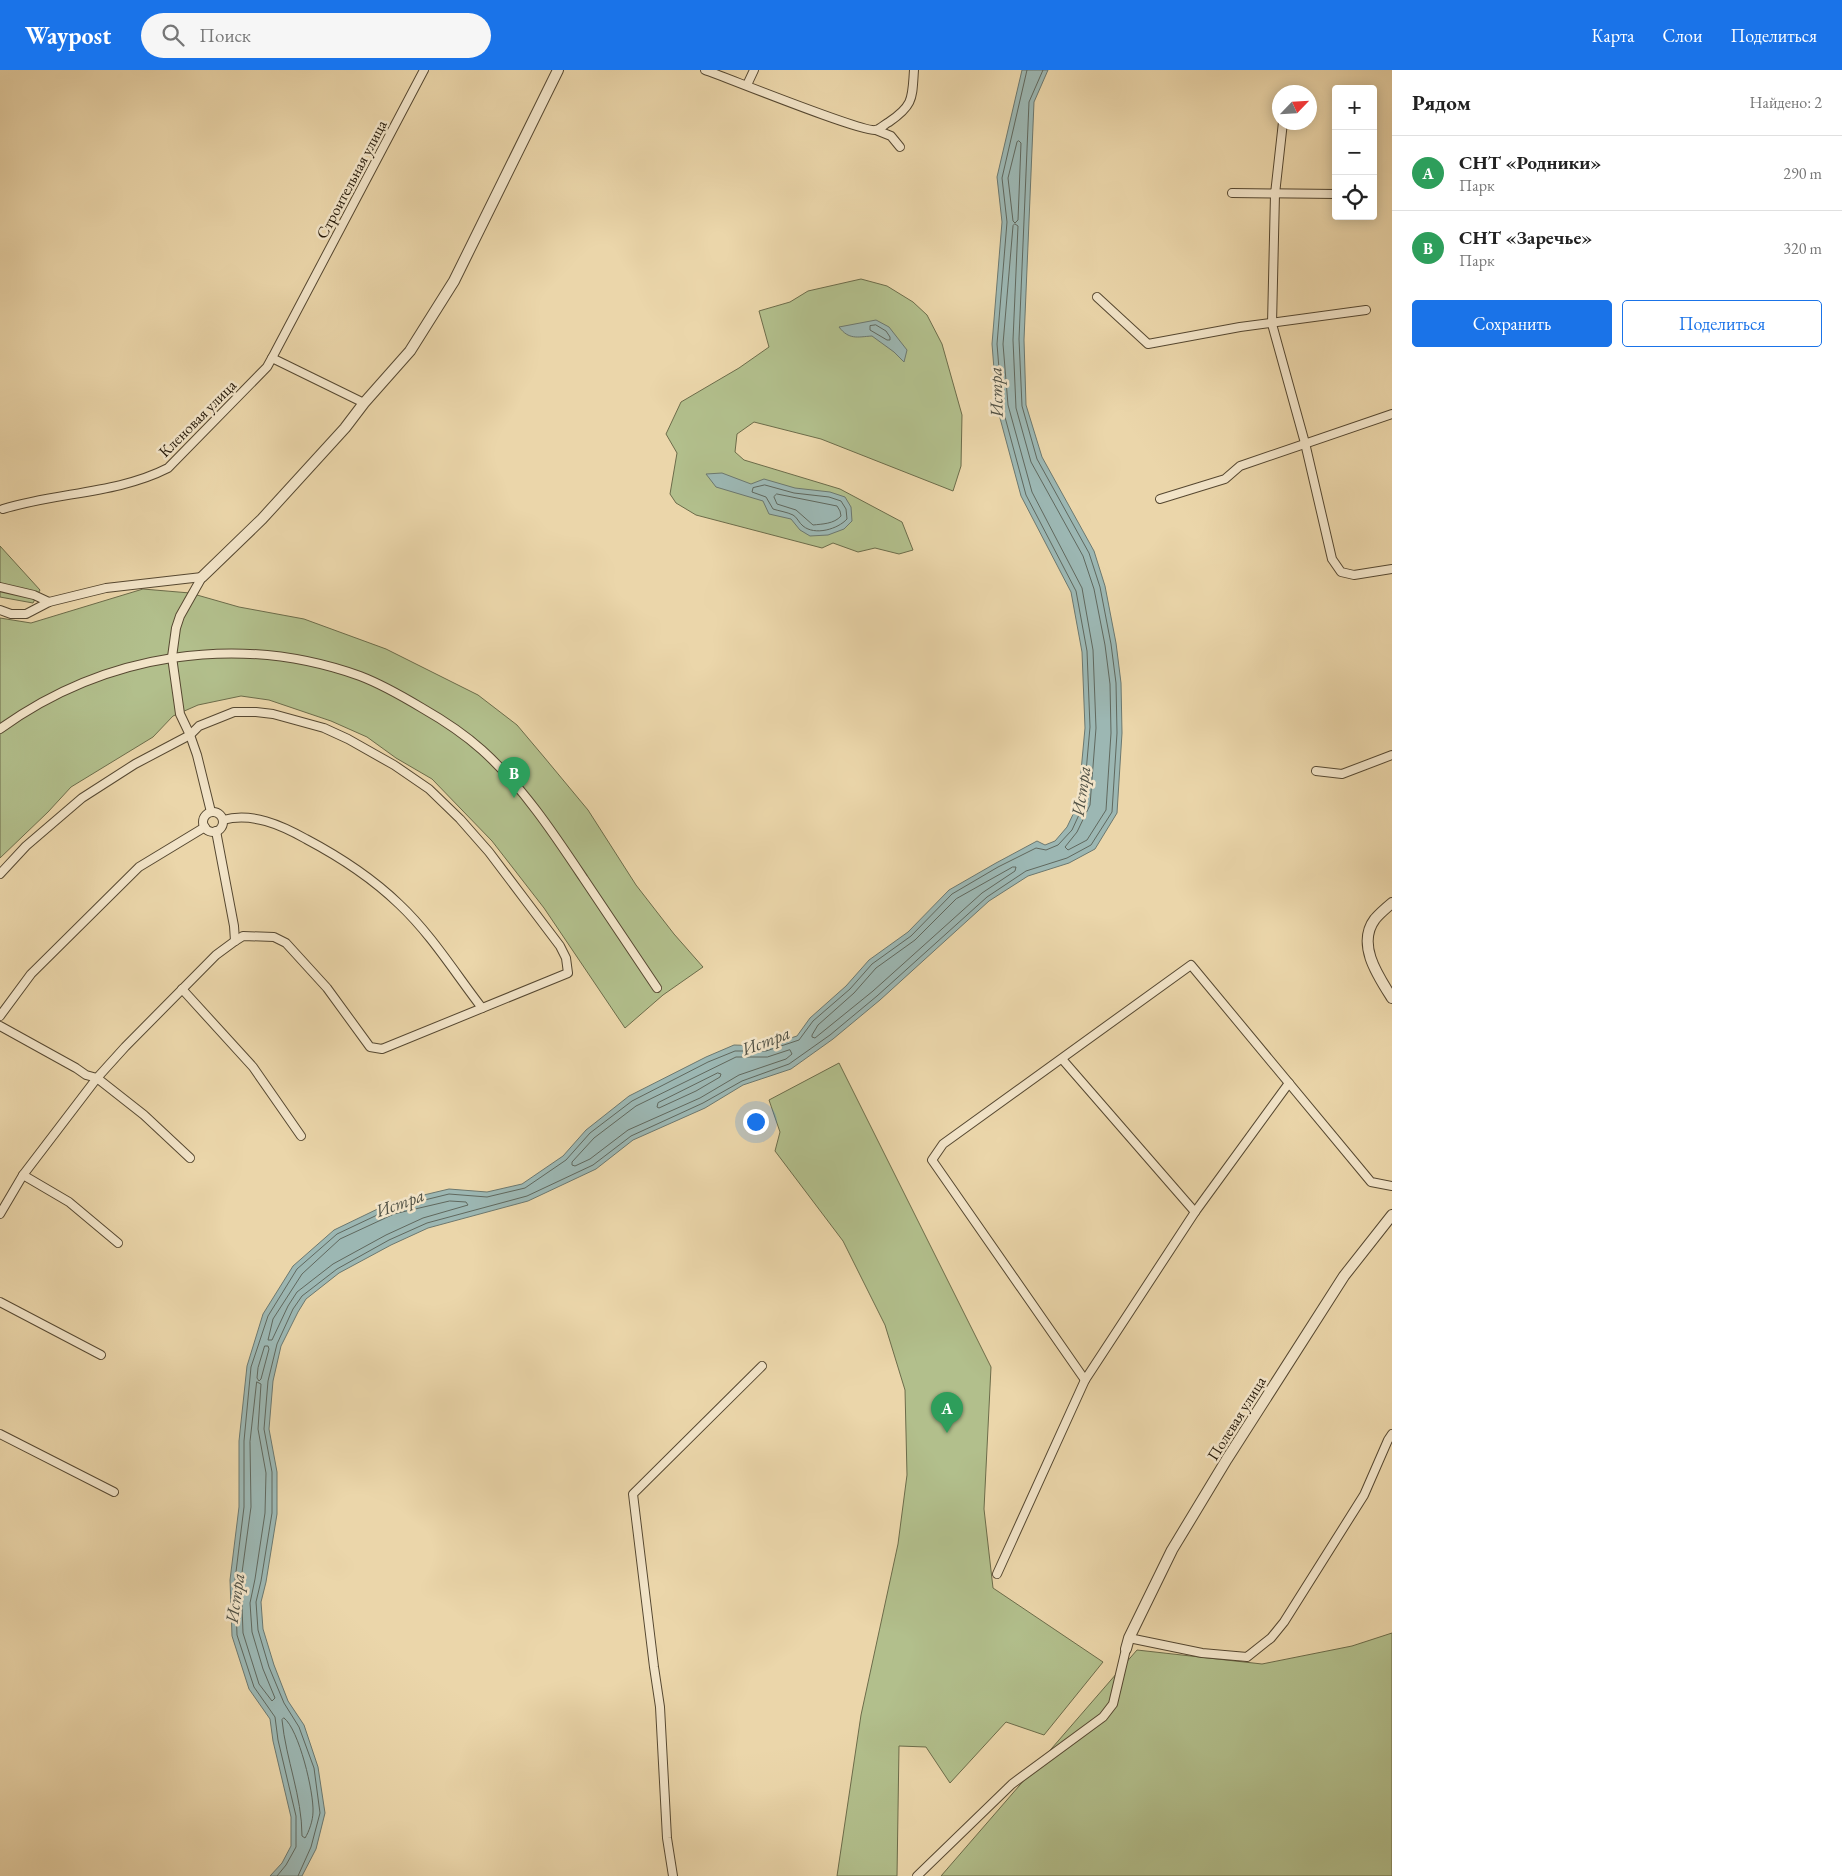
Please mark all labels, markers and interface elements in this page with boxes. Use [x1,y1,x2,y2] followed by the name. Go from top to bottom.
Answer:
[141,13,491,58] search box
[25,20,111,51] text: Waypost
[159,21,187,49] icon: search
[199,23,251,48] text: Поиск
[1592,24,1635,47] text: Карта
[1663,24,1702,47] text: Слои
[1730,24,1817,47] text: Поделиться
[1272,85,1317,130] north arrow
[1332,85,1377,220] map controls
[1332,85,1377,130] button: +
[1412,89,1471,116] text: Рядом
[1750,92,1822,113] text: Найдено: 2
[311,116,392,242] street label: Строительная улица
[1332,130,1377,175] button: −
[1459,150,1601,175] text: СНТ «Родники»
[1422,163,1434,184] text: A
[1783,163,1822,184] text: 290 m
[1332,175,1377,220] button: locate
[1459,175,1495,196] text: Парк
[1459,225,1592,250] text: СНТ «Заречье»
[1423,238,1433,259] text: B
[1783,238,1822,259] text: 320 m
[1459,250,1495,271] text: Парк
[1412,300,1612,347] button: Сохранить
[1622,300,1822,347] button: Поделиться
[983,366,1009,419] water label: Истра
[154,375,241,462] street label: Кленовая улица
[498,757,530,798] pin: B
[1065,764,1096,819] water label: Истра
[737,1021,794,1062] water label: Истра
[743,1109,769,1135] your location
[371,1183,428,1223] water label: Истра
[1202,1372,1271,1464] street label: Полевая улица
[931,1392,963,1433] pin: A
[219,1571,250,1626] water label: Истра

